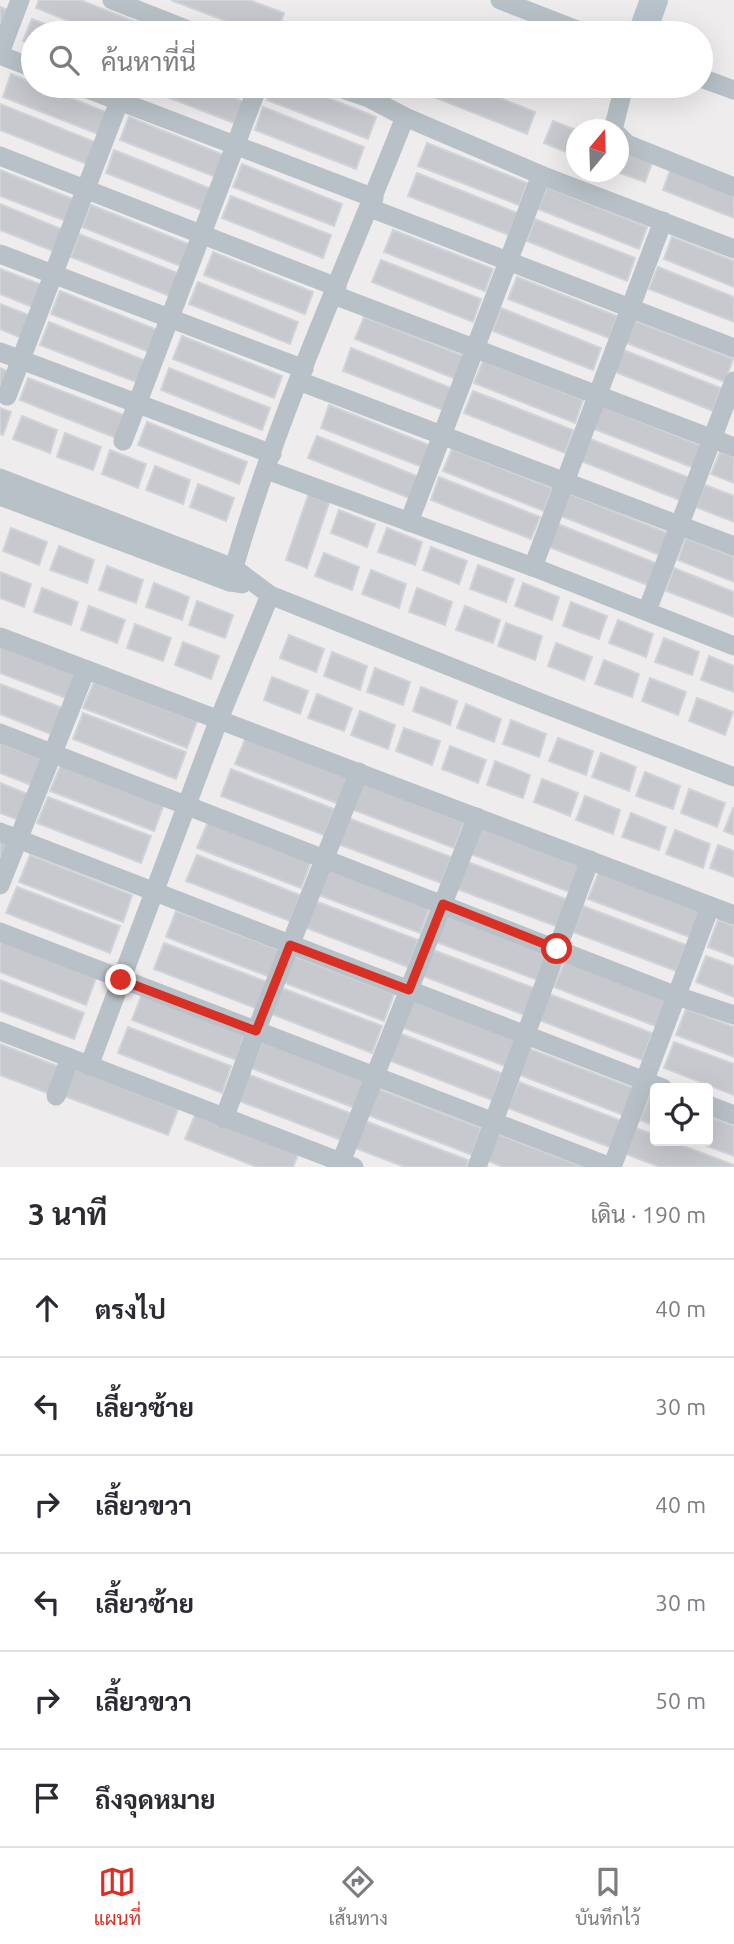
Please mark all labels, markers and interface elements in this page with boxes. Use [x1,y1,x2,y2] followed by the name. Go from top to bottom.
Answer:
[21,21,713,98] search box
[45,41,83,79] icon: search
[101,47,196,76] text: ค้นหาที่นี่
[566,119,629,182] north arrow
[541,933,572,964] route start
[105,964,136,995] route end
[650,1083,713,1146] map controls
[650,1083,713,1146] button: locate
[28,1197,107,1231] text: 3 นาที
[590,1202,706,1227] text: เดิน · 190 m
[28,1289,66,1327] icon: ahead
[95,1295,166,1324] text: ตรงไป
[655,1296,706,1321] text: 40 m
[28,1387,66,1425] icon: left
[95,1393,194,1422] text: เลี้ยวซ้าย
[655,1394,706,1419] text: 30 m
[28,1485,66,1523] icon: right
[95,1491,192,1520] text: เลี้ยวขวา
[655,1492,706,1517] text: 40 m
[28,1583,66,1621] icon: left
[95,1589,194,1618] text: เลี้ยวซ้าย
[655,1590,706,1615] text: 30 m
[28,1681,66,1719] icon: right
[95,1687,192,1716] text: เลี้ยวขวา
[655,1688,706,1713] text: 50 m
[28,1779,66,1817] icon: arrive
[95,1785,216,1814] text: ถึงจุดหมาย
[94,1863,141,1929] tab: แผนที่
[329,1863,388,1929] tab: เส้นทาง
[575,1863,640,1929] tab: บันทึกไว้

